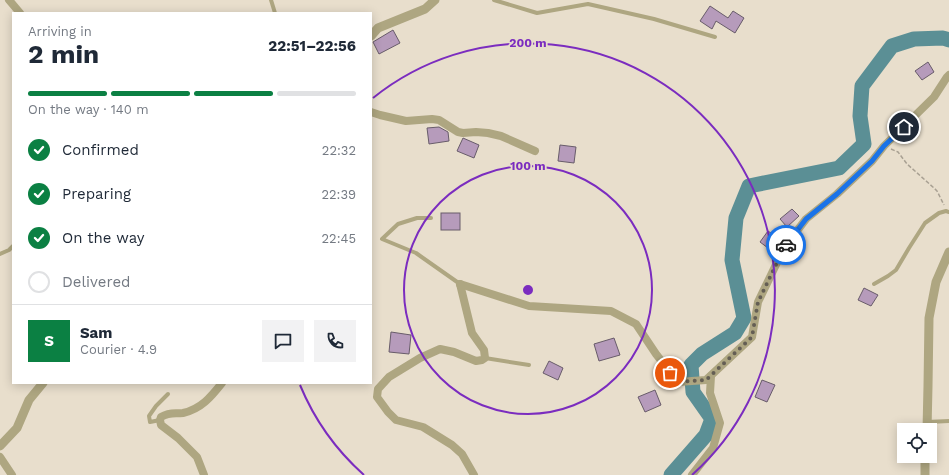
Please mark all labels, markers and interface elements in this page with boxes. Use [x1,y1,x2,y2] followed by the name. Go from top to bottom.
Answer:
[28,24,92,39] text: Arriving in
[509,36,547,50] text: 200 m
[268,37,356,55] text: 22:51–22:56
[28,39,99,69] text: 2 min
[28,102,149,117] text: On the way · 140 m
[887,110,921,144] pin
[893,116,915,138] icon: home
[28,139,50,161] icon: check
[62,141,139,159] text: Confirmed
[322,143,356,158] text: 22:32
[510,159,546,173] text: 100 m
[28,183,50,205] icon: check
[62,185,131,203] text: Preparing
[321,187,356,202] text: 22:39
[766,225,806,265] courier
[28,227,50,249] icon: check
[62,229,144,247] text: On the way
[321,231,356,246] text: 22:45
[775,234,797,256] icon: car
[62,273,130,291] text: Delivered
[521,283,535,297] centre of rings
[262,320,304,362] button: chat
[314,320,356,362] button: phone
[80,324,112,342] text: Sam
[44,332,54,350] text: S
[80,342,157,357] text: Courier · 4.9
[653,356,687,390] pin
[659,362,681,384] icon: bag
[897,423,937,463] map controls
[897,423,937,463] button: locate

